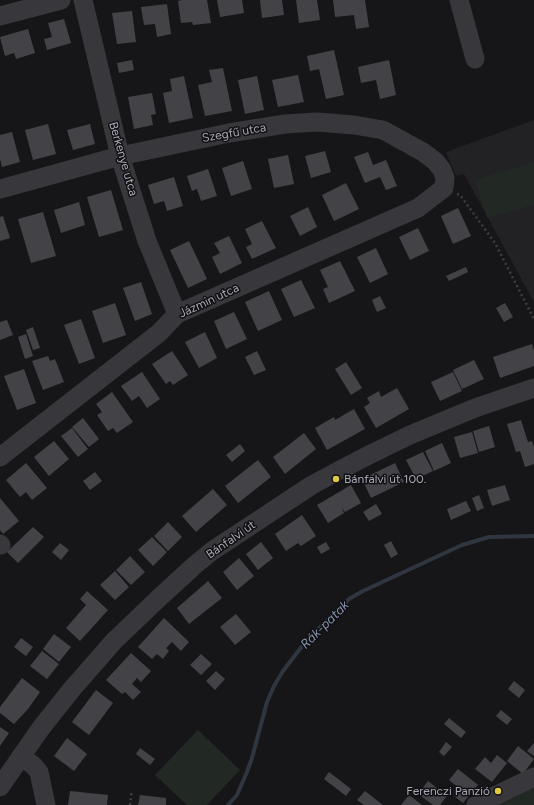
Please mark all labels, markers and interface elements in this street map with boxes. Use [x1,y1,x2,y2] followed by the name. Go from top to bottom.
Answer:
[106,120,140,198] street label: Berkenye utca
[201,120,267,146] street label: Szegfű utca
[177,281,241,321] street label: Jázmin utca
[344,472,426,486] place label: Bánfalvi út 100.
[331,474,341,484] marker: Bánfalvi út 100.
[204,518,258,562] street label: Bánfalvi út
[298,598,352,652] water label: Rák-patak
[406,784,490,798] place label: Ferenczi Panzió
[493,786,503,796] marker: Ferenczi Panzió

